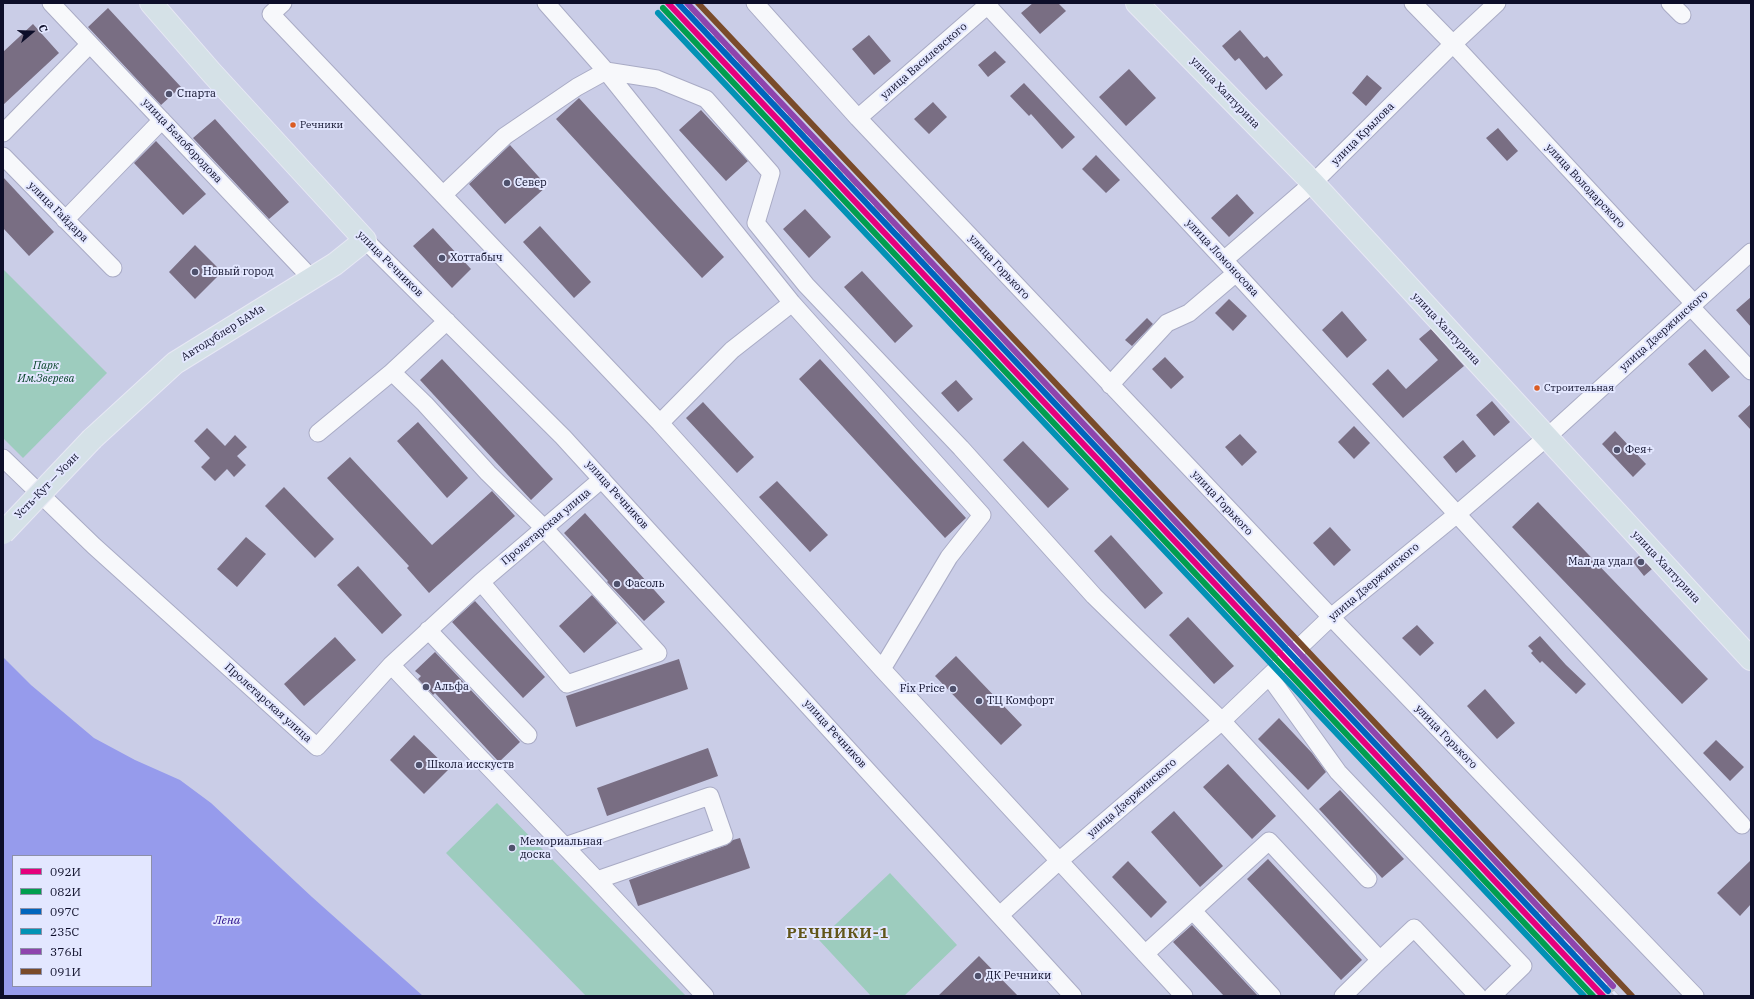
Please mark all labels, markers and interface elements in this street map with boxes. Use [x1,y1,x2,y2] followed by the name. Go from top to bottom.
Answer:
[12,12,52,52] north arrow
[878,20,970,102] street label: улица Василевского
[36,22,51,34] text: С
[1188,55,1262,131] street label: улица Халтурина
[177,87,216,101] place label: Спарта
[164,89,174,99] marker: Спарта
[139,96,225,186] street label: улица Белобородова
[1329,100,1397,168] street label: улица Крылова
[300,119,343,131] place label: Речники
[288,120,298,130] marker: Речники
[1542,141,1628,231] street label: улица Володарского
[515,176,547,190] place label: Север
[502,178,512,188] marker: Север
[25,179,91,245] street label: улица Гайдара
[1183,217,1261,299] street label: улица Ломоносова
[354,228,426,300] street label: улица Речников
[966,232,1032,302] street label: улица Горького
[450,251,503,265] place label: Хоттабыч
[437,253,447,263] marker: Хоттабыч
[203,265,274,279] place label: Новый город
[190,267,200,277] marker: Новый город
[1617,288,1711,374] street label: улица Дзержинского
[1409,290,1483,368] street label: улица Халтурина
[179,302,267,364] street label: Автодублер БАМа
[17,359,75,385] park label: Парк Им.Зверева
[1544,382,1614,394] place label: Строительная
[1532,383,1542,393] marker: Строительная
[1625,443,1653,457] place label: Фея+
[1612,445,1622,455] marker: Фея+
[12,450,82,522] street label: Усть-Кут — Уоян
[583,458,651,532] street label: улица Речников
[1189,468,1255,538] street label: улица Горького
[499,486,593,568] street label: Пролетарская улица
[1629,528,1703,606] street label: улица Халтурина
[1326,540,1422,624] street label: улица Дзержинского
[1568,555,1633,569] place label: Мал да удал
[1636,557,1646,567] marker: Мал да удал
[625,577,664,591] place label: Фасоль
[612,579,622,589] marker: Фасоль
[222,660,314,746] street label: Пролетарская улица
[434,680,469,694] place label: Альфа
[421,682,431,692] marker: Альфа
[900,682,945,696] place label: Fix Price
[948,684,958,694] marker: Fix Price
[987,694,1054,708] place label: ТЦ Комфорт
[974,696,984,706] marker: ТЦ Комфорт
[801,697,869,771] street label: улица Речников
[1412,702,1480,772] street label: улица Горького
[1085,756,1179,840] street label: улица Дзержинского
[427,758,514,772] place label: Школа исскуств
[414,760,424,770] marker: Школа исскуств
[520,835,602,861] place label: Мемориальная доска
[507,843,517,853] marker: Мемориальная доска
[12,855,152,987] legend
[50,864,81,879] text: 092И
[50,884,81,899] text: 082И
[50,904,79,919] text: 097С
[214,914,240,928] water label: Лена
[50,924,79,939] text: 235С
[786,925,890,943] district label: РЕЧНИКИ-1
[50,944,83,959] text: 376Ы
[50,964,81,979] text: 091И
[986,969,1051,983] place label: ДК Речники
[973,971,983,981] marker: ДК Речники

